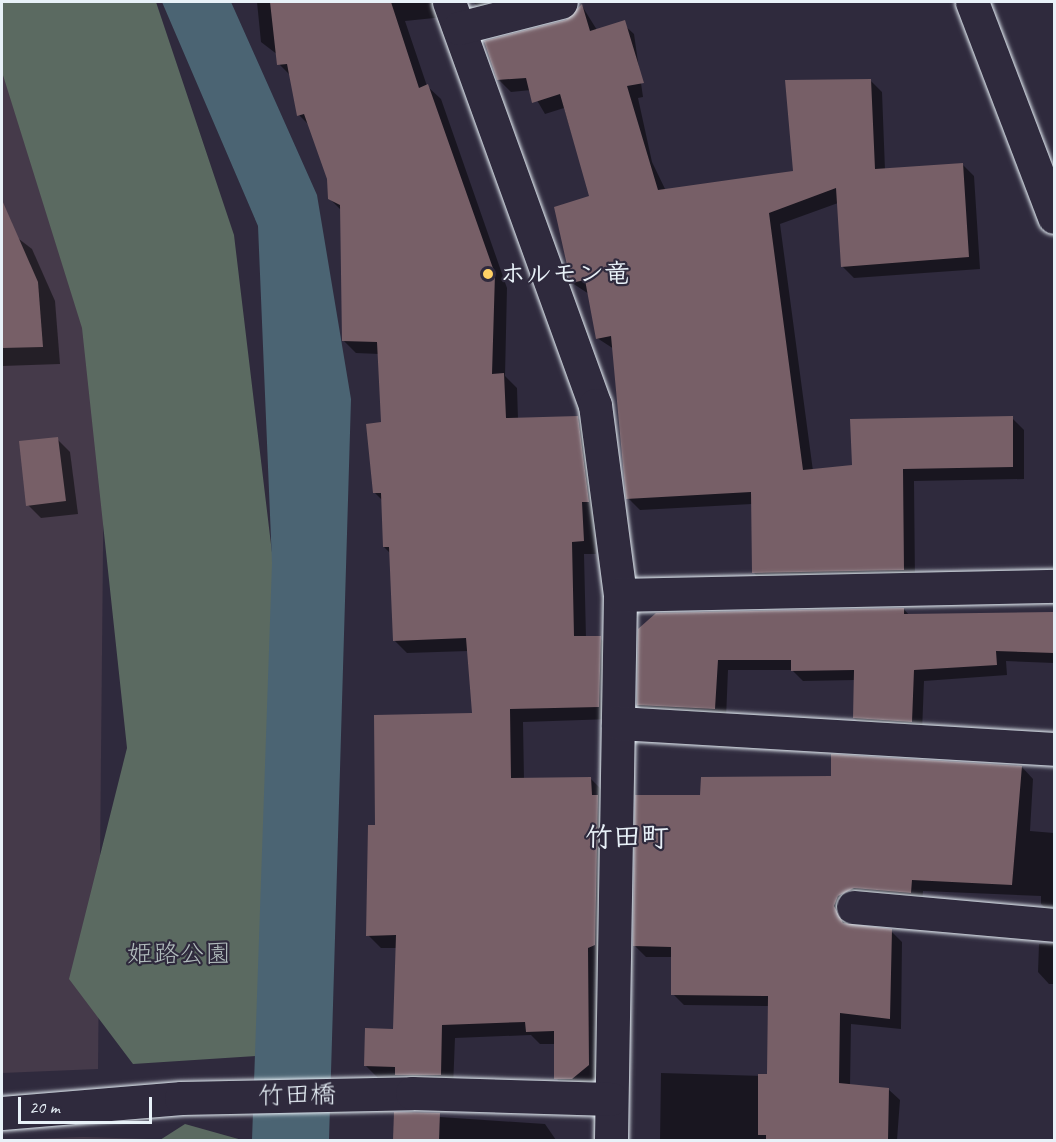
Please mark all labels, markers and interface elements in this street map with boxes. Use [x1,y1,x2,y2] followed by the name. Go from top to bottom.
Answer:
[500,258,630,290] place label: ホルモン竜
[481,267,495,281] marker: ホルモン竜
[585,820,669,854] district label: 竹田町
[127,938,231,970] park label: 姫路公園
[258,1079,336,1111] street label: 竹田橋
[21,1085,154,1123] scale bar
[29,1096,60,1118] text: 20 m

